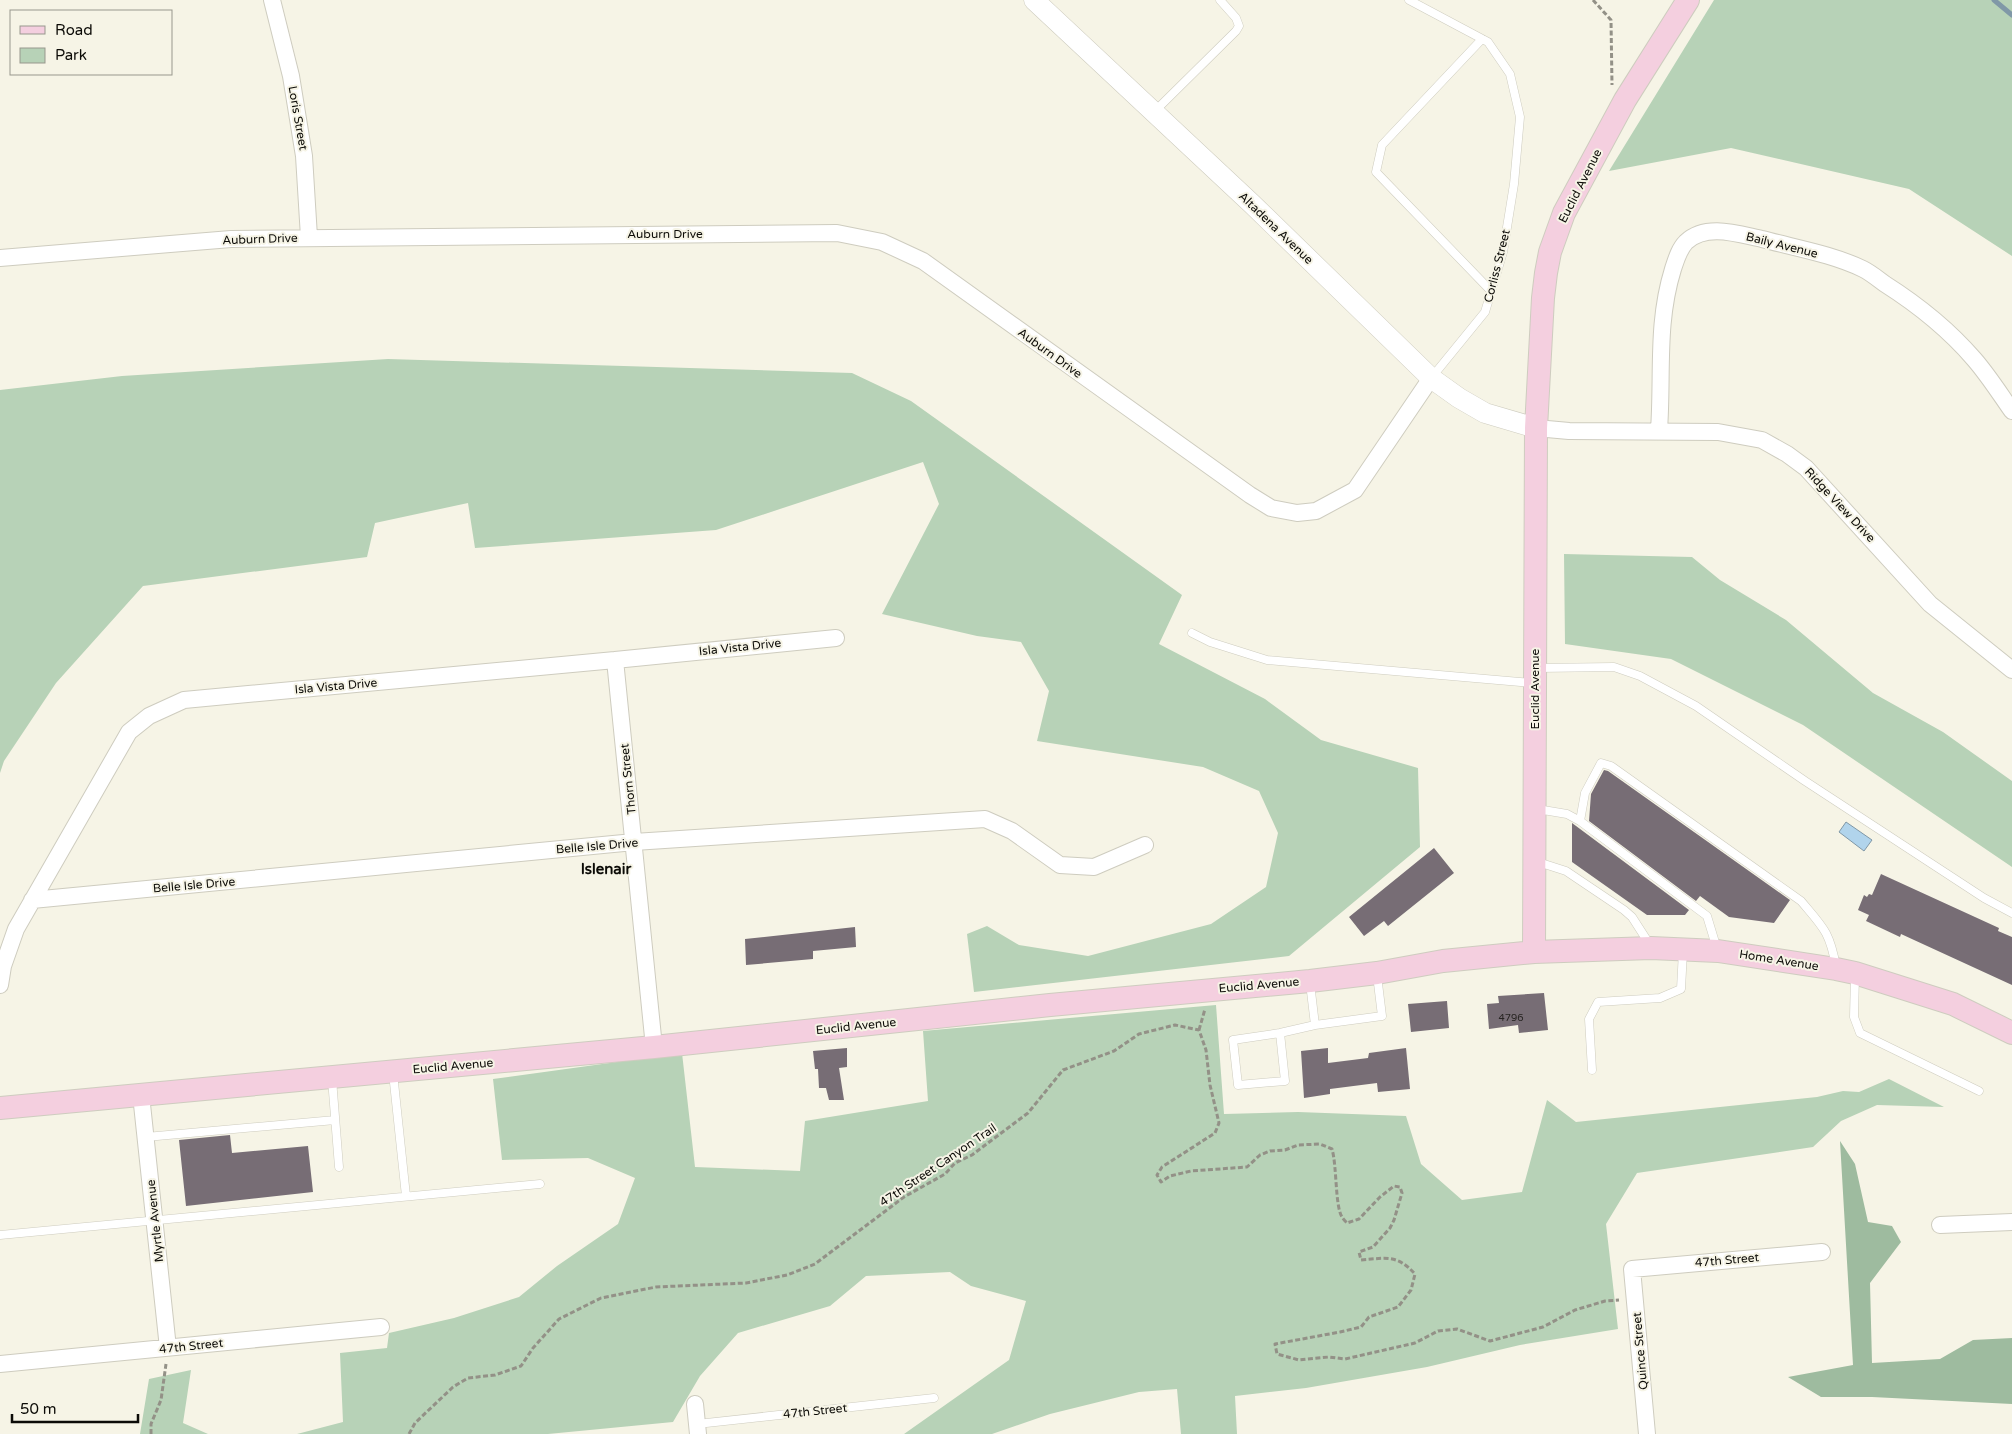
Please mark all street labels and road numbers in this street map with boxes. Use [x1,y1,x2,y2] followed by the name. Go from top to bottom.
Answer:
[285,85,311,152] street label: Loris Street
[1555,147,1605,225] street label: Euclid Avenue
[1236,189,1316,267] street label: Altadena Avenue
[627,227,703,241] street label: Auburn Drive
[1481,228,1513,304] street label: Corliss Street
[1745,229,1820,261] street label: Baily Avenue
[222,231,298,247] street label: Auburn Drive
[1015,325,1085,381] street label: Auburn Drive
[1802,465,1878,545] street label: Ridge View Drive
[698,636,782,658] street label: Isla Vista Drive
[1528,648,1542,729] street label: Euclid Avenue
[294,675,378,697] street label: Isla Vista Drive
[617,742,639,815] street label: Thorn Street
[555,835,639,857] street label: Belle Isle Drive
[152,874,236,896] street label: Belle Isle Drive
[1738,947,1820,973] street label: Home Avenue
[1218,974,1300,995] street label: Euclid Avenue
[815,1015,897,1037] street label: Euclid Avenue
[412,1055,494,1076] street label: Euclid Avenue
[877,1121,999,1209] street label: 47th Street Canyon Trail
[144,1179,166,1263] street label: Myrtle Avenue
[1694,1250,1760,1270] street label: 47th Street
[1630,1311,1650,1390] street label: Quince Street
[158,1336,224,1356] street label: 47th Street
[782,1401,848,1421] street label: 47th Street

